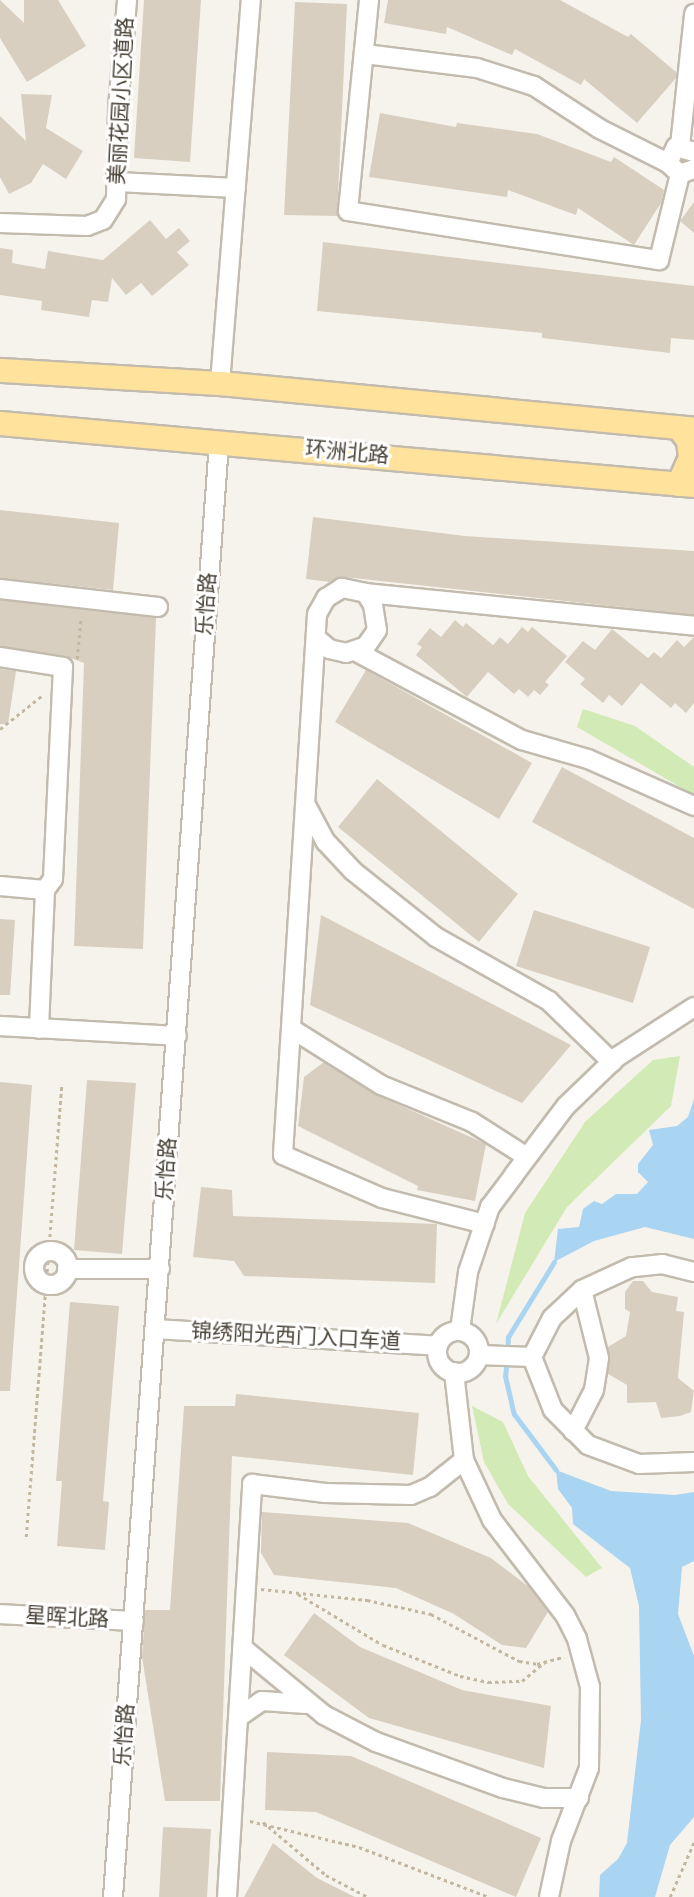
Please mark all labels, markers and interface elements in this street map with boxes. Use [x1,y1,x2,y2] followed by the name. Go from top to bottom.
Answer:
[105,16,139,186] street label: 美丽花园小区道路
[304,437,390,469] street label: 环洲北路
[192,572,222,636] street label: 乐怡路
[152,1137,182,1201] street label: 乐怡路
[190,1319,402,1355] street label: 锦绣阳光西门入口车道
[24,1603,110,1633] street label: 星晖北路
[110,1703,140,1767] street label: 乐怡路

